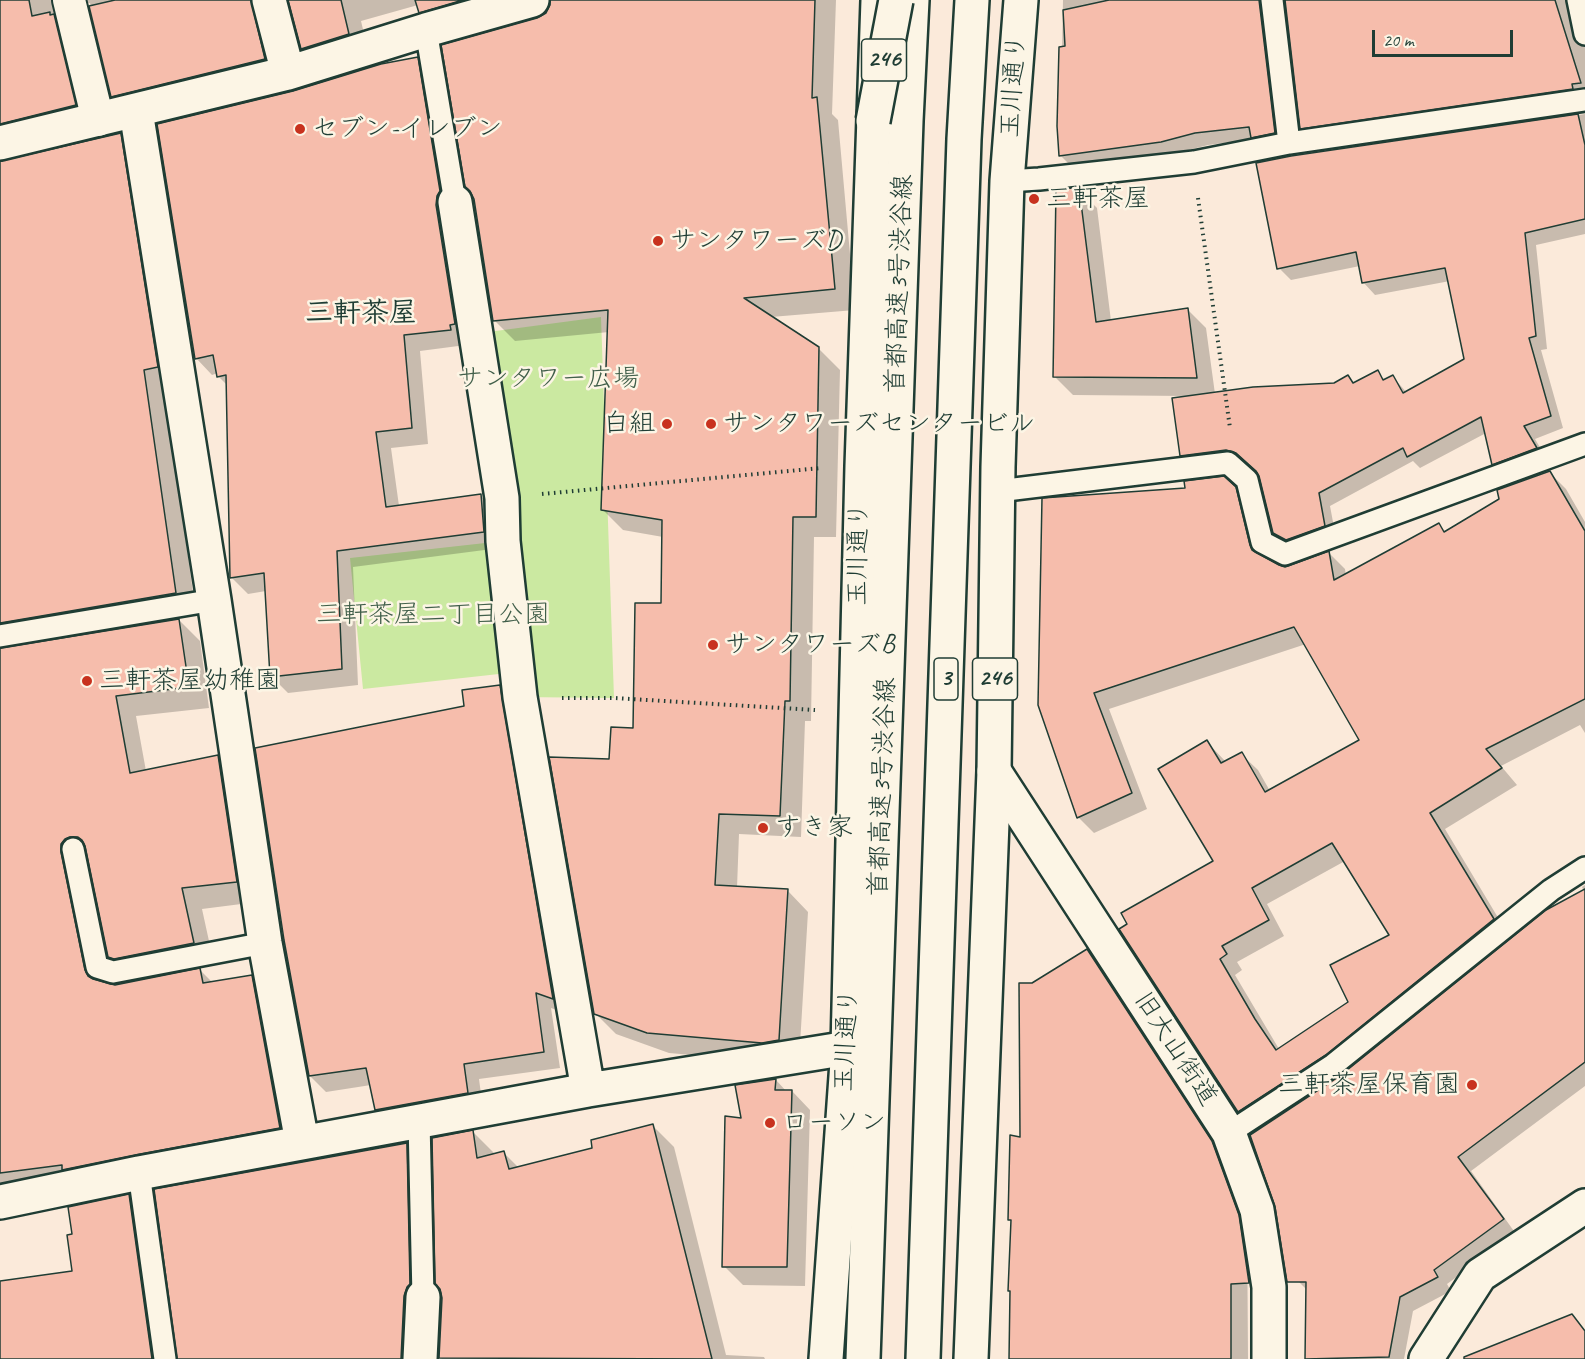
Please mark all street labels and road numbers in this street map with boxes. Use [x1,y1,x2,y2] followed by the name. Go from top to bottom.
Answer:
[995,33,1033,139] street label: 玉川通り
[862,39,906,81] road number: 246
[881,174,919,394] street label: 首都高速3号渋谷線
[842,502,876,606] street label: 玉川通り
[934,658,958,700] road number: 3
[972,658,1018,700] road number: 246
[864,677,902,897] street label: 首都高速3号渋谷線
[1127,986,1223,1112] street label: 旧大山街道
[829,987,865,1093] street label: 玉川通り

